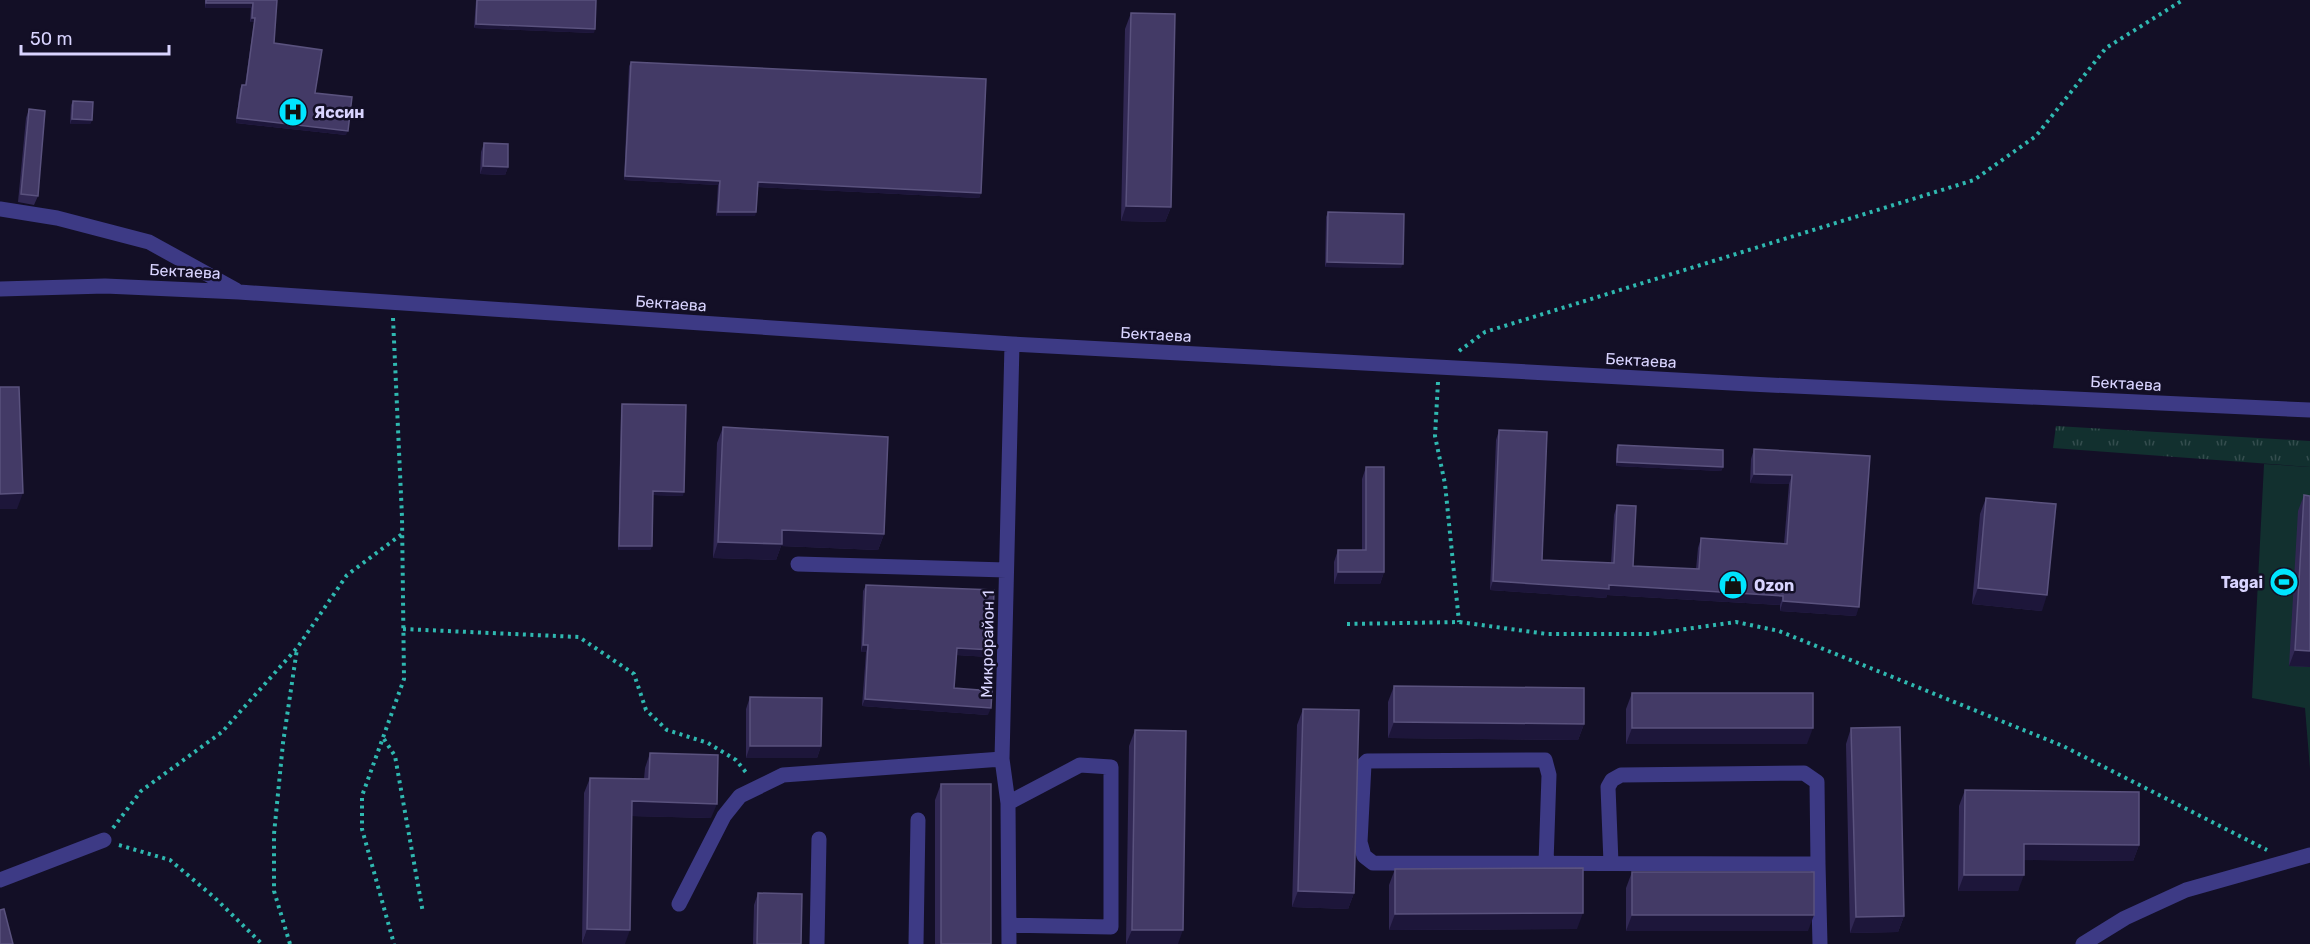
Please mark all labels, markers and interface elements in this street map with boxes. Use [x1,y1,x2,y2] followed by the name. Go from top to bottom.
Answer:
[21,18,170,56] scale bar
[30,28,73,50] text: 50 m
[277,96,309,128] hospital icon: Яссин
[314,103,365,122] place label: Яссин
[149,260,221,283] street label: Бектаева
[635,292,707,315] street label: Бектаева
[1120,323,1192,346] street label: Бектаева
[1605,349,1677,372] street label: Бектаева
[2090,372,2162,395] street label: Бектаева
[2268,566,2300,598] sports icon: Tagai
[1717,569,1749,601] shop icon: Ozon
[2221,573,2263,592] place label: Tagai
[1754,576,1794,595] place label: Ozon
[977,590,998,698] street label: Микрорайон 1

